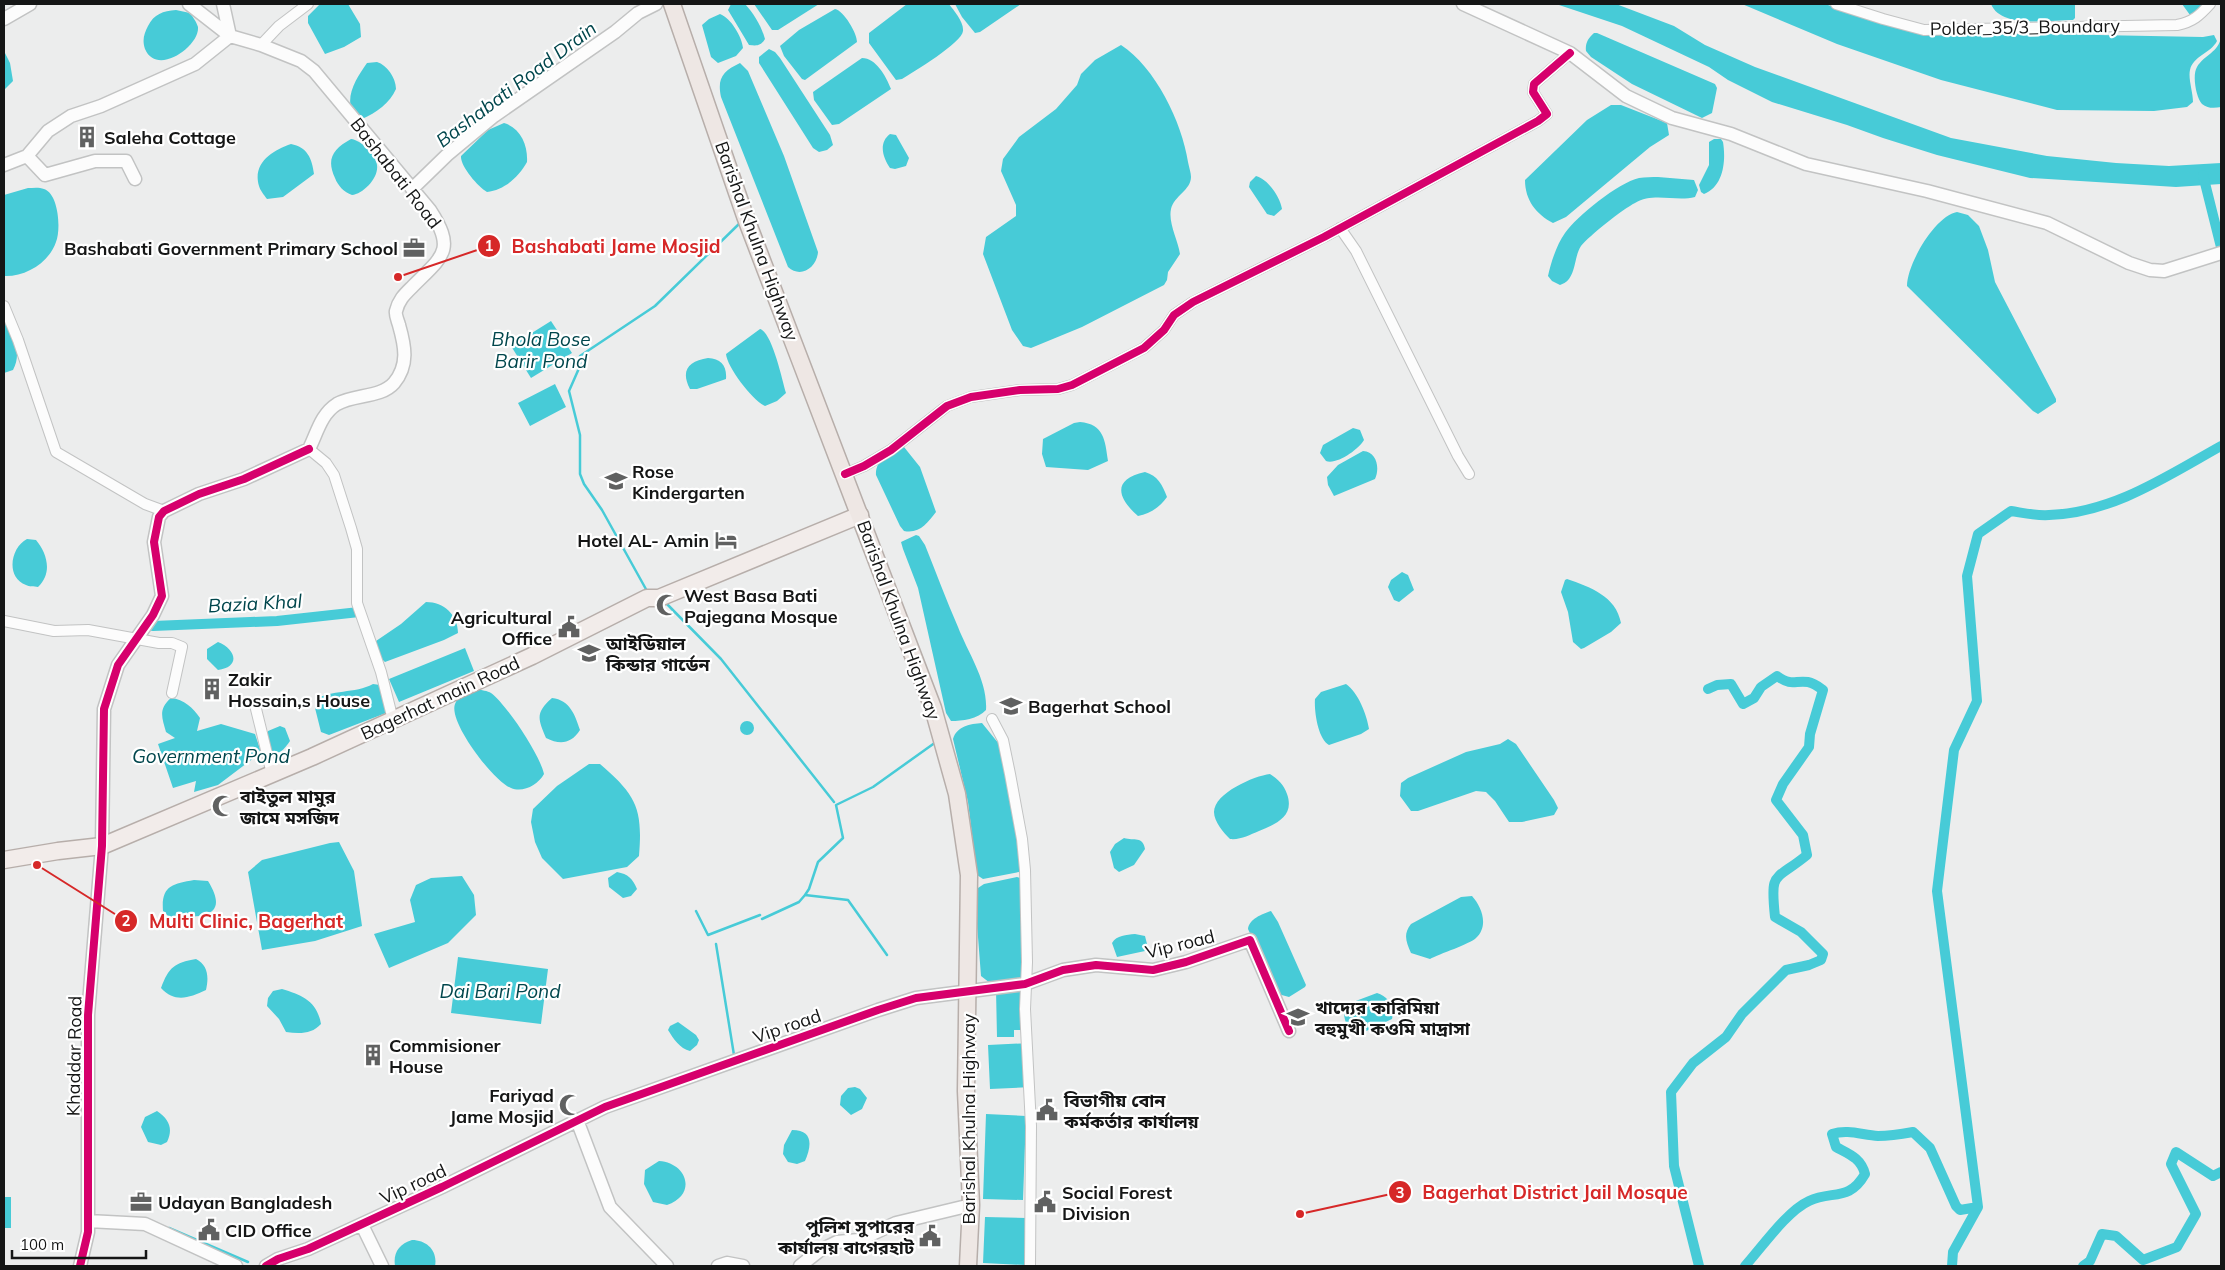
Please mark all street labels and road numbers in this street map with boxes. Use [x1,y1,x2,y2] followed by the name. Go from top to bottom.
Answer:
[1930,14,2121,40] street label: Polder_35/3_Boundary
[346,113,446,233] street label: Bashabati Road
[710,138,804,344] street label: Barishal Khulna Highway
[852,517,946,723] street label: Barishal Khulna Highway
[357,651,523,745] street label: Bagerhat main Road
[1143,924,1217,964] street label: Vip road
[61,996,87,1116] street label: Khaddar Road
[750,1004,824,1048] street label: Vip road
[957,1013,980,1224] street label: Barishal Khulna Highway
[376,1159,450,1209] street label: Vip road

